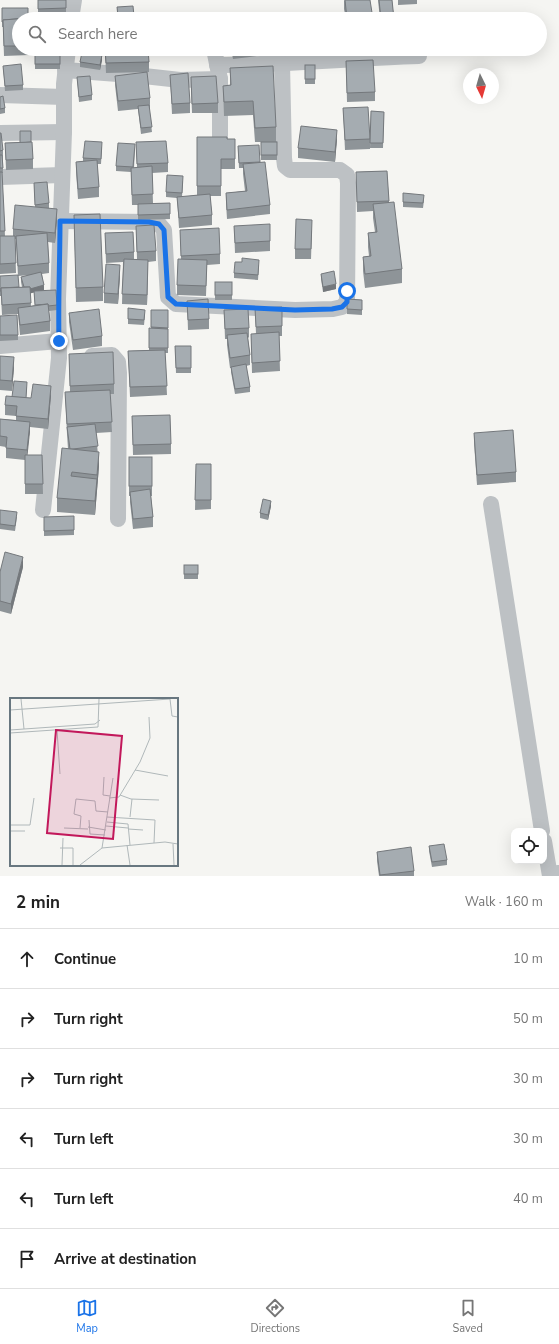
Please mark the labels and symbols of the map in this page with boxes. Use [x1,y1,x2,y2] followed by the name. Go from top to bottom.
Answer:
[463,68,499,104] north arrow
[338,282,356,300] route start
[50,332,68,350] route end
[10,698,178,866] inset map

